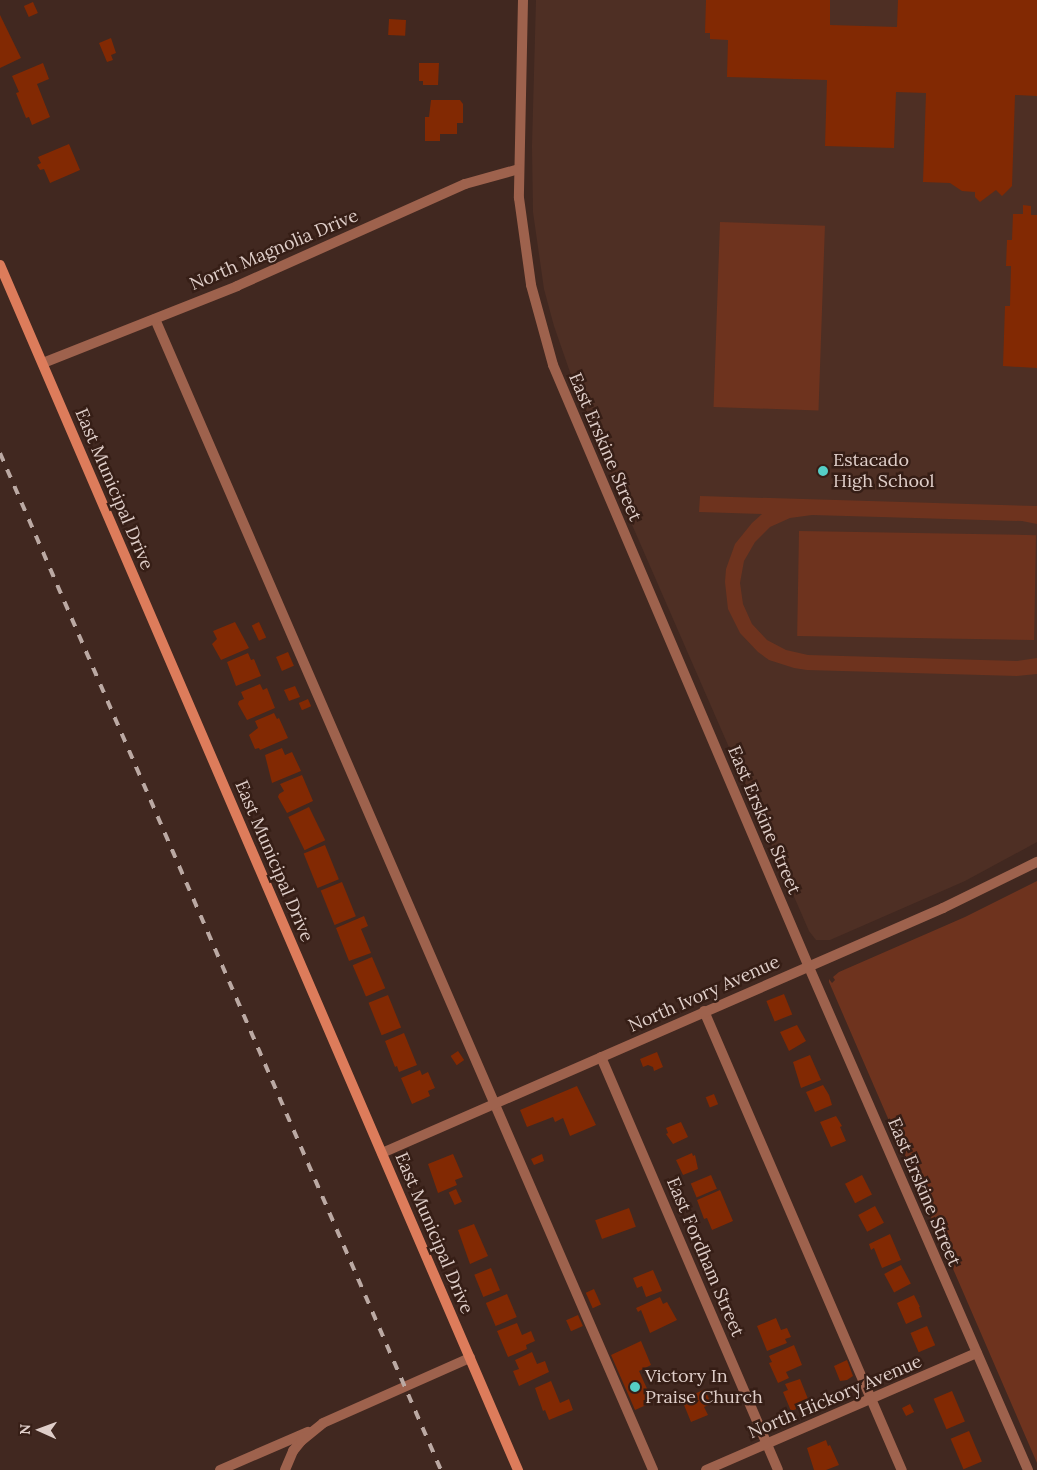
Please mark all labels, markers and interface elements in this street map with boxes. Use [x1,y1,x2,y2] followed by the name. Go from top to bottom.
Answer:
[187,205,361,295] street label: North Magnolia Drive
[564,370,646,524] street label: East Erskine Street
[70,405,158,573] street label: East Municipal Drive
[833,450,934,492] place label: Estacado High School
[817,465,829,477] marker: Estacado High School
[723,743,805,897] street label: East Erskine Street
[230,777,318,945] street label: East Municipal Drive
[625,951,783,1037] street label: North Ivory Avenue
[883,1115,965,1269] street label: East Erskine Street
[390,1149,478,1317] street label: East Municipal Drive
[662,1174,748,1340] street label: East Fordham Street
[745,1351,925,1443] street label: North Hickory Avenue
[645,1366,763,1408] place label: Victory In Praise Church
[629,1381,641,1393] marker: Victory In Praise Church
[15,1405,65,1455] north arrow
[16,1424,34,1435] text: N

